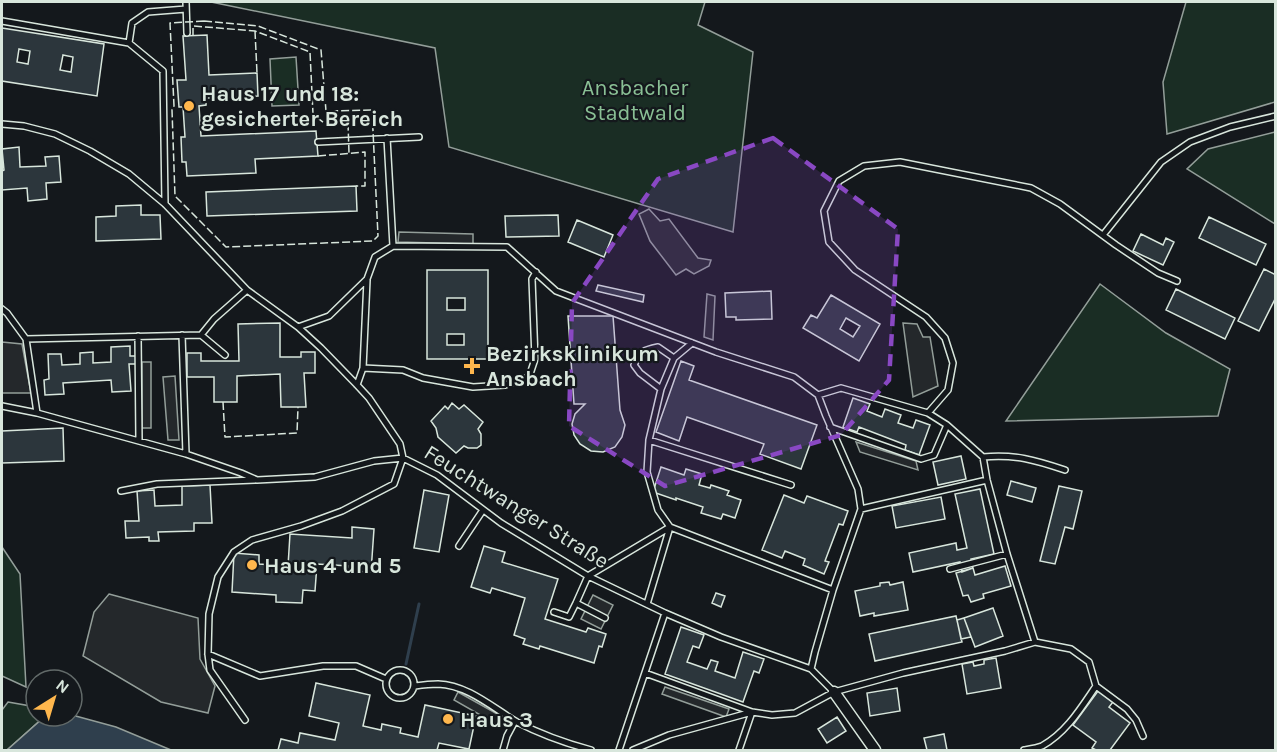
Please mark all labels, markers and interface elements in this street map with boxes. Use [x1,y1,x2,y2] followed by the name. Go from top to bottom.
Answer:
[582,75,688,126] park label: Ansbacher Stadtwald
[201,81,403,132] place label: Haus 17 und 18: gesicherter Bereich
[182,99,196,113] marker: Haus 17 und 18: gesicherter Bereich
[486,341,659,392] place label: Bezirksklinikum Ansbach
[463,357,481,375] marker: Bezirksklinikum Ansbach
[419,439,614,574] street label: Feuchtwanger Straße
[264,553,401,579] place label: Haus 4 und 5
[245,558,259,572] marker: Haus 4 und 5
[24,668,84,728] north arrow
[52,675,73,697] text: N
[460,707,533,733] place label: Haus 3
[441,712,455,726] marker: Haus 3

